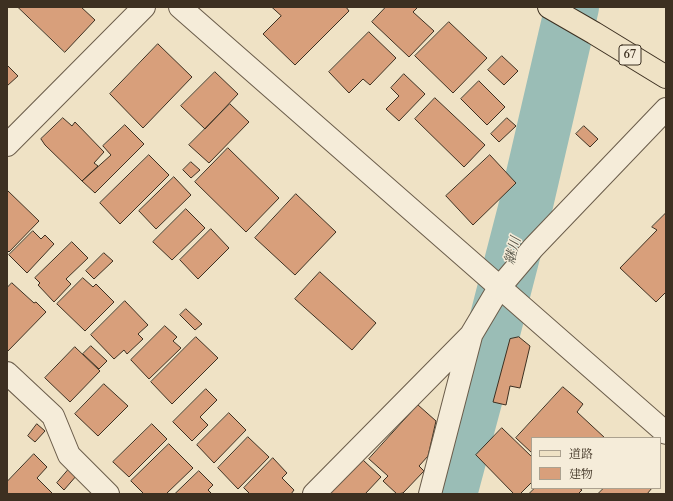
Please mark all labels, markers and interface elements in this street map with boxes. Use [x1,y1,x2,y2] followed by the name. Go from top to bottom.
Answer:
[619,45,641,65] road number: 67
[502,235,526,267] water label: 継川
[531,437,661,489] legend
[569,446,593,462] text: 道路
[569,466,593,482] text: 建物

